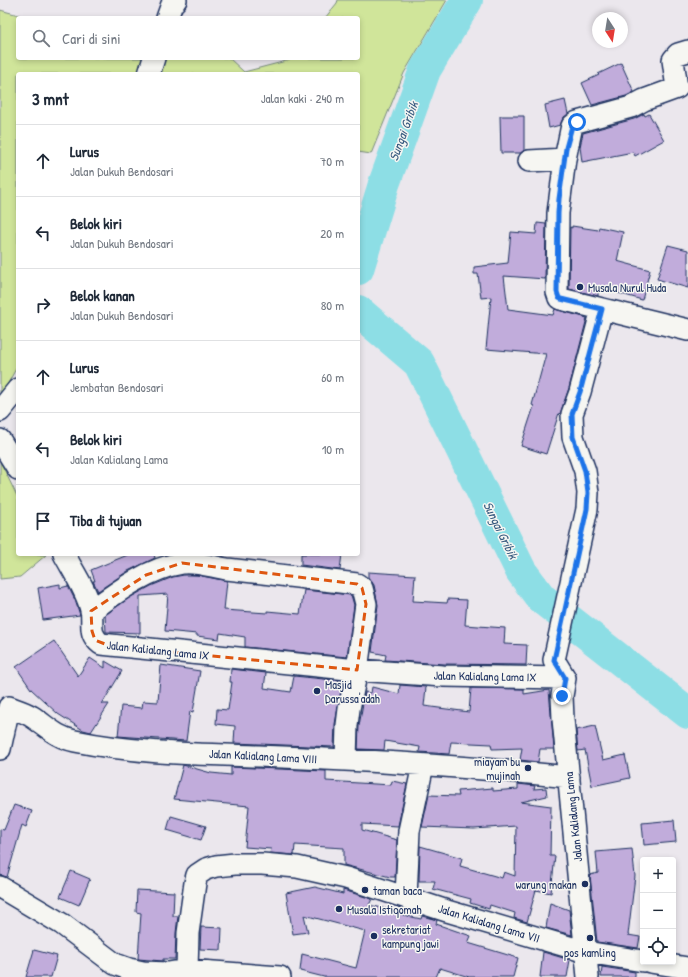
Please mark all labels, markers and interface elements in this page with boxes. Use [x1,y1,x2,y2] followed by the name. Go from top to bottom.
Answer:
[592,12,628,48] north arrow
[16,16,360,60] search box
[30,27,52,49] icon: search
[62,28,121,49] text: Cari di sini
[32,87,69,110] text: 3 mnt
[261,89,344,107] text: Jalan kaki · 240 m
[384,97,423,163] water label: Sungai Gribik
[568,113,586,131] route start
[70,141,99,162] text: Lurus
[32,150,54,172] icon: ahead
[320,152,344,170] text: 70 m
[70,162,174,180] text: Jalan Dukuh Bendosari
[70,213,122,234] text: Belok kiri
[32,222,54,244] icon: left
[320,224,344,242] text: 20 m
[70,234,174,252] text: Jalan Dukuh Bendosari
[588,279,667,296] place label: Musala Nurul Huda
[575,282,585,292] marker: Musala Nurul Huda
[70,285,135,306] text: Belok kanan
[32,294,54,316] icon: right
[321,296,344,314] text: 80 m
[70,306,174,324] text: Jalan Dukuh Bendosari
[70,357,99,378] text: Lurus
[32,366,54,388] icon: ahead
[321,368,344,386] text: 60 m
[70,378,164,396] text: Jembatan Bendosari
[70,429,122,450] text: Belok kiri
[32,438,54,460] icon: left
[322,440,344,458] text: 10 m
[70,450,168,468] text: Jalan Kalialang Lama
[478,498,523,564] water label: Sungai Gribik
[32,510,54,532] icon: arrive
[70,510,142,531] text: Tiba di tujuan
[106,636,210,664] street label: Jalan Kalialang Lama IX
[433,667,537,685] street label: Jalan Kalialang Lama IX
[325,676,380,707] place label: Masjid Darussa'adah
[312,686,322,696] marker: Masjid Darussa'adah
[553,687,571,705] route end
[209,745,317,767] street label: Jalan Kalialang Lama VIII
[474,753,520,784] place label: miayam bu mujinah
[523,763,533,773] marker: miayam bu mujinah
[560,771,586,863] street label: Jalan Kalialang Lama
[640,857,676,965] map controls
[640,857,676,893] button: +
[516,876,577,893] place label: warung makan
[580,879,590,889] marker: warung makan
[373,882,422,899] place label: taman baca
[360,885,370,895] marker: taman baca
[640,893,676,929] button: −
[436,899,542,947] street label: Jalan Kalialang Lama VII
[347,901,421,918] place label: Musala Istiqomah
[334,904,344,914] marker: Musala Istiqomah
[382,921,439,952] place label: sekretariat kampung jawi
[640,929,676,965] button: locate
[369,931,379,941] marker: sekretariat kampung jawi
[585,933,595,943] marker: pos kamling
[564,944,616,961] place label: pos kamling

